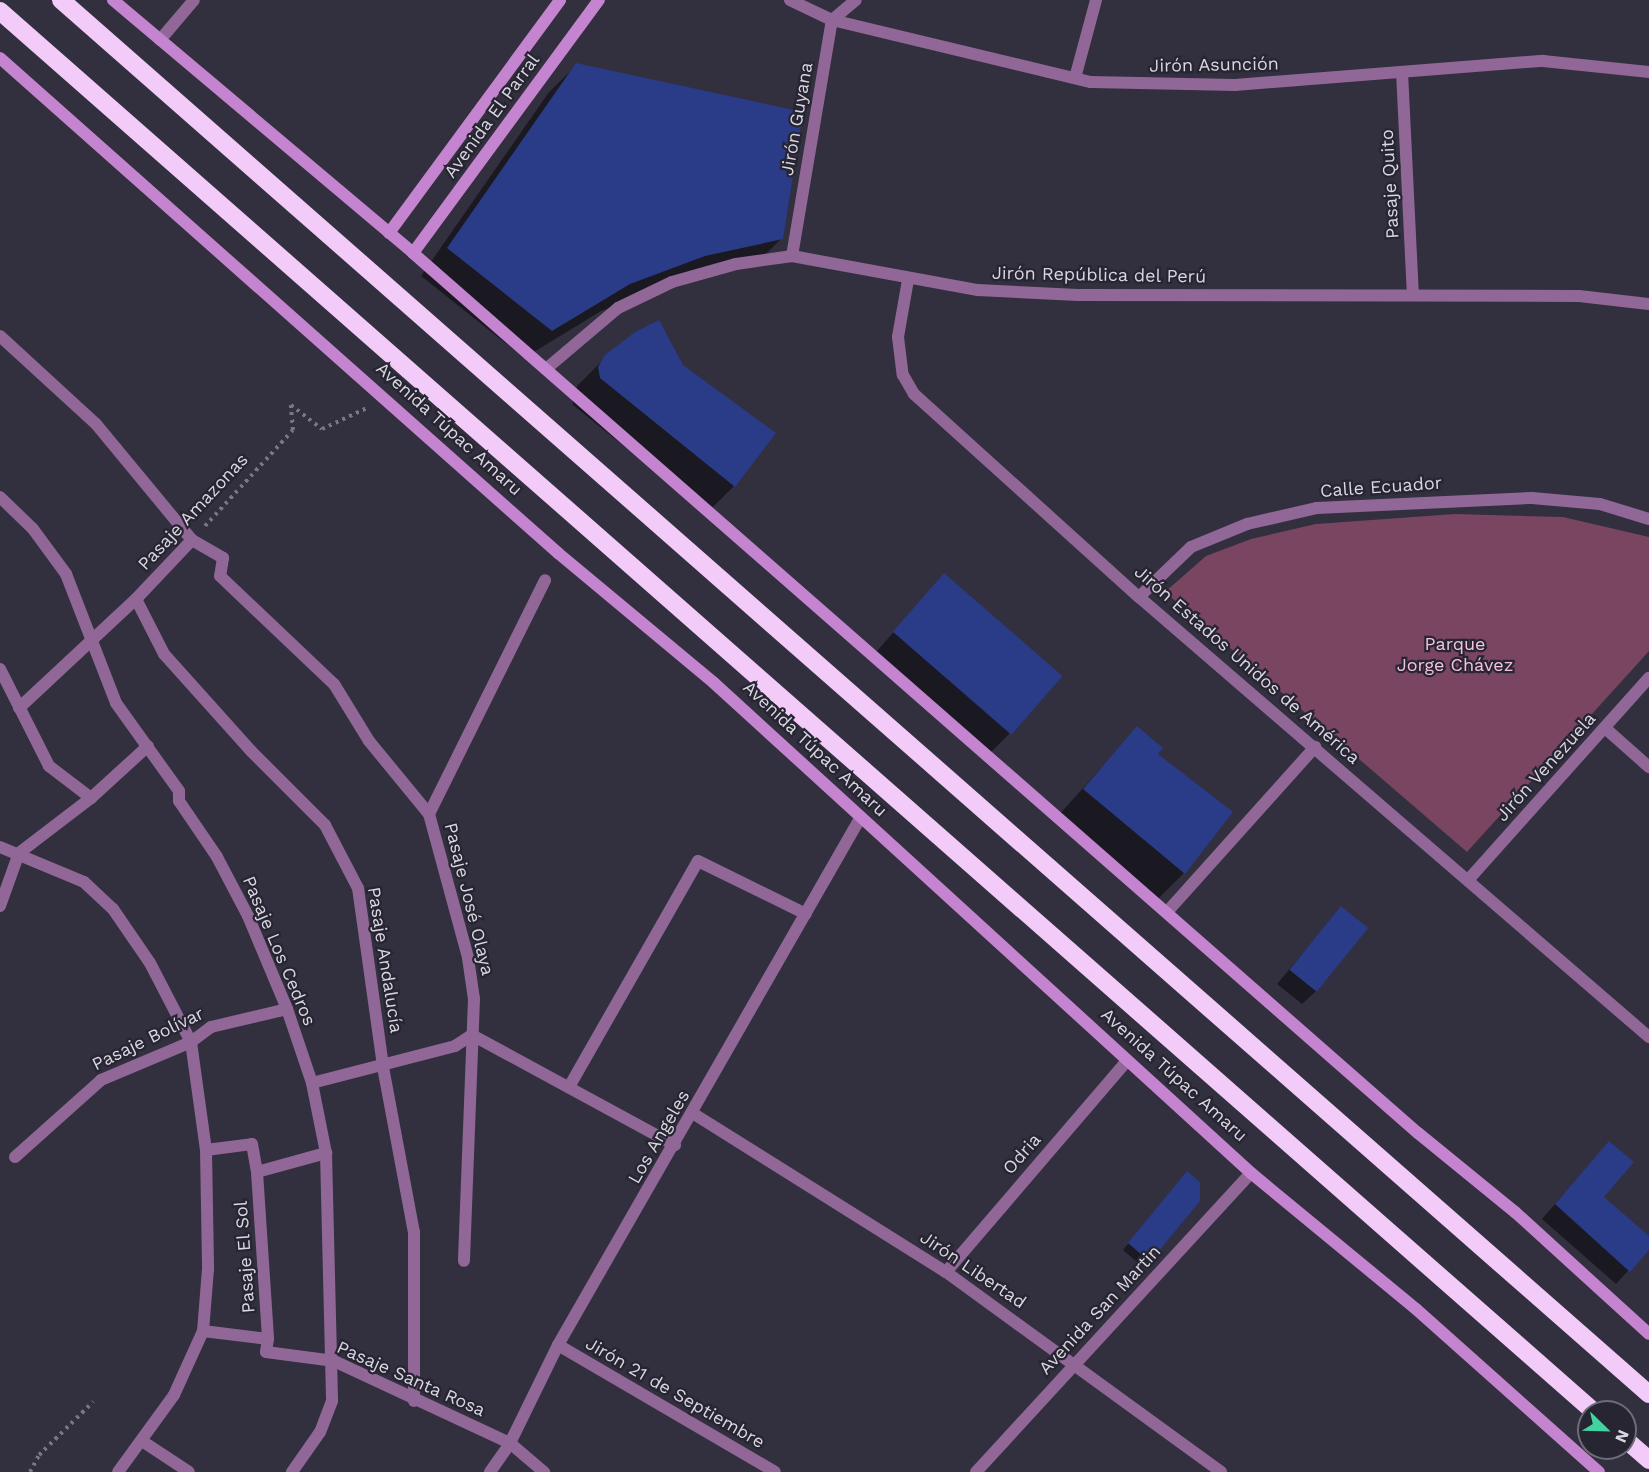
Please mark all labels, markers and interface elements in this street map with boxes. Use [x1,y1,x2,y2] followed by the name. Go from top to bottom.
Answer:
[439,49,545,183] street label: Avenida El Parral
[1149,53,1279,77] street label: Jirón Asunción
[776,61,818,177] street label: Jirón Guyana
[1376,129,1404,239] street label: Pasaje Quito
[991,262,1207,288] street label: Jirón República del Perú
[371,357,527,501] street label: Avenida Túpac Amaru
[133,449,253,575] street label: Pasaje Amazonas
[1319,472,1443,502] street label: Calle Ecuador
[1130,561,1364,769] street label: Jirón Estados Unidos de América
[1397,634,1513,676] park label: Parque Jorge Chávez
[738,676,892,822] street label: Avenida Túpac Amaru
[1491,708,1601,826] street label: Jirón Venezuela
[440,820,498,978] street label: Pasaje José Olaya
[238,873,320,1029] street label: Pasaje Los Cedros
[363,885,407,1035] street label: Pasaje Andalucía
[89,1003,207,1075] street label: Pasaje Bolívar
[1096,1003,1252,1147] street label: Avenida Túpac Amaru
[623,1086,695,1188] street label: Los Angeles
[998,1129,1046,1179] street label: Odria
[230,1200,260,1314] street label: Pasaje El Sol
[916,1227,1030,1313] street label: Jirón Libertad
[1034,1241,1166,1379] street label: Avenida San Martin
[582,1333,768,1453] street label: Jirón 21 de Septiembre
[333,1336,489,1422] street label: Pasaje Santa Rosa
[1577,1400,1637,1460] north arrow
[1611,1427,1633,1446] text: N

